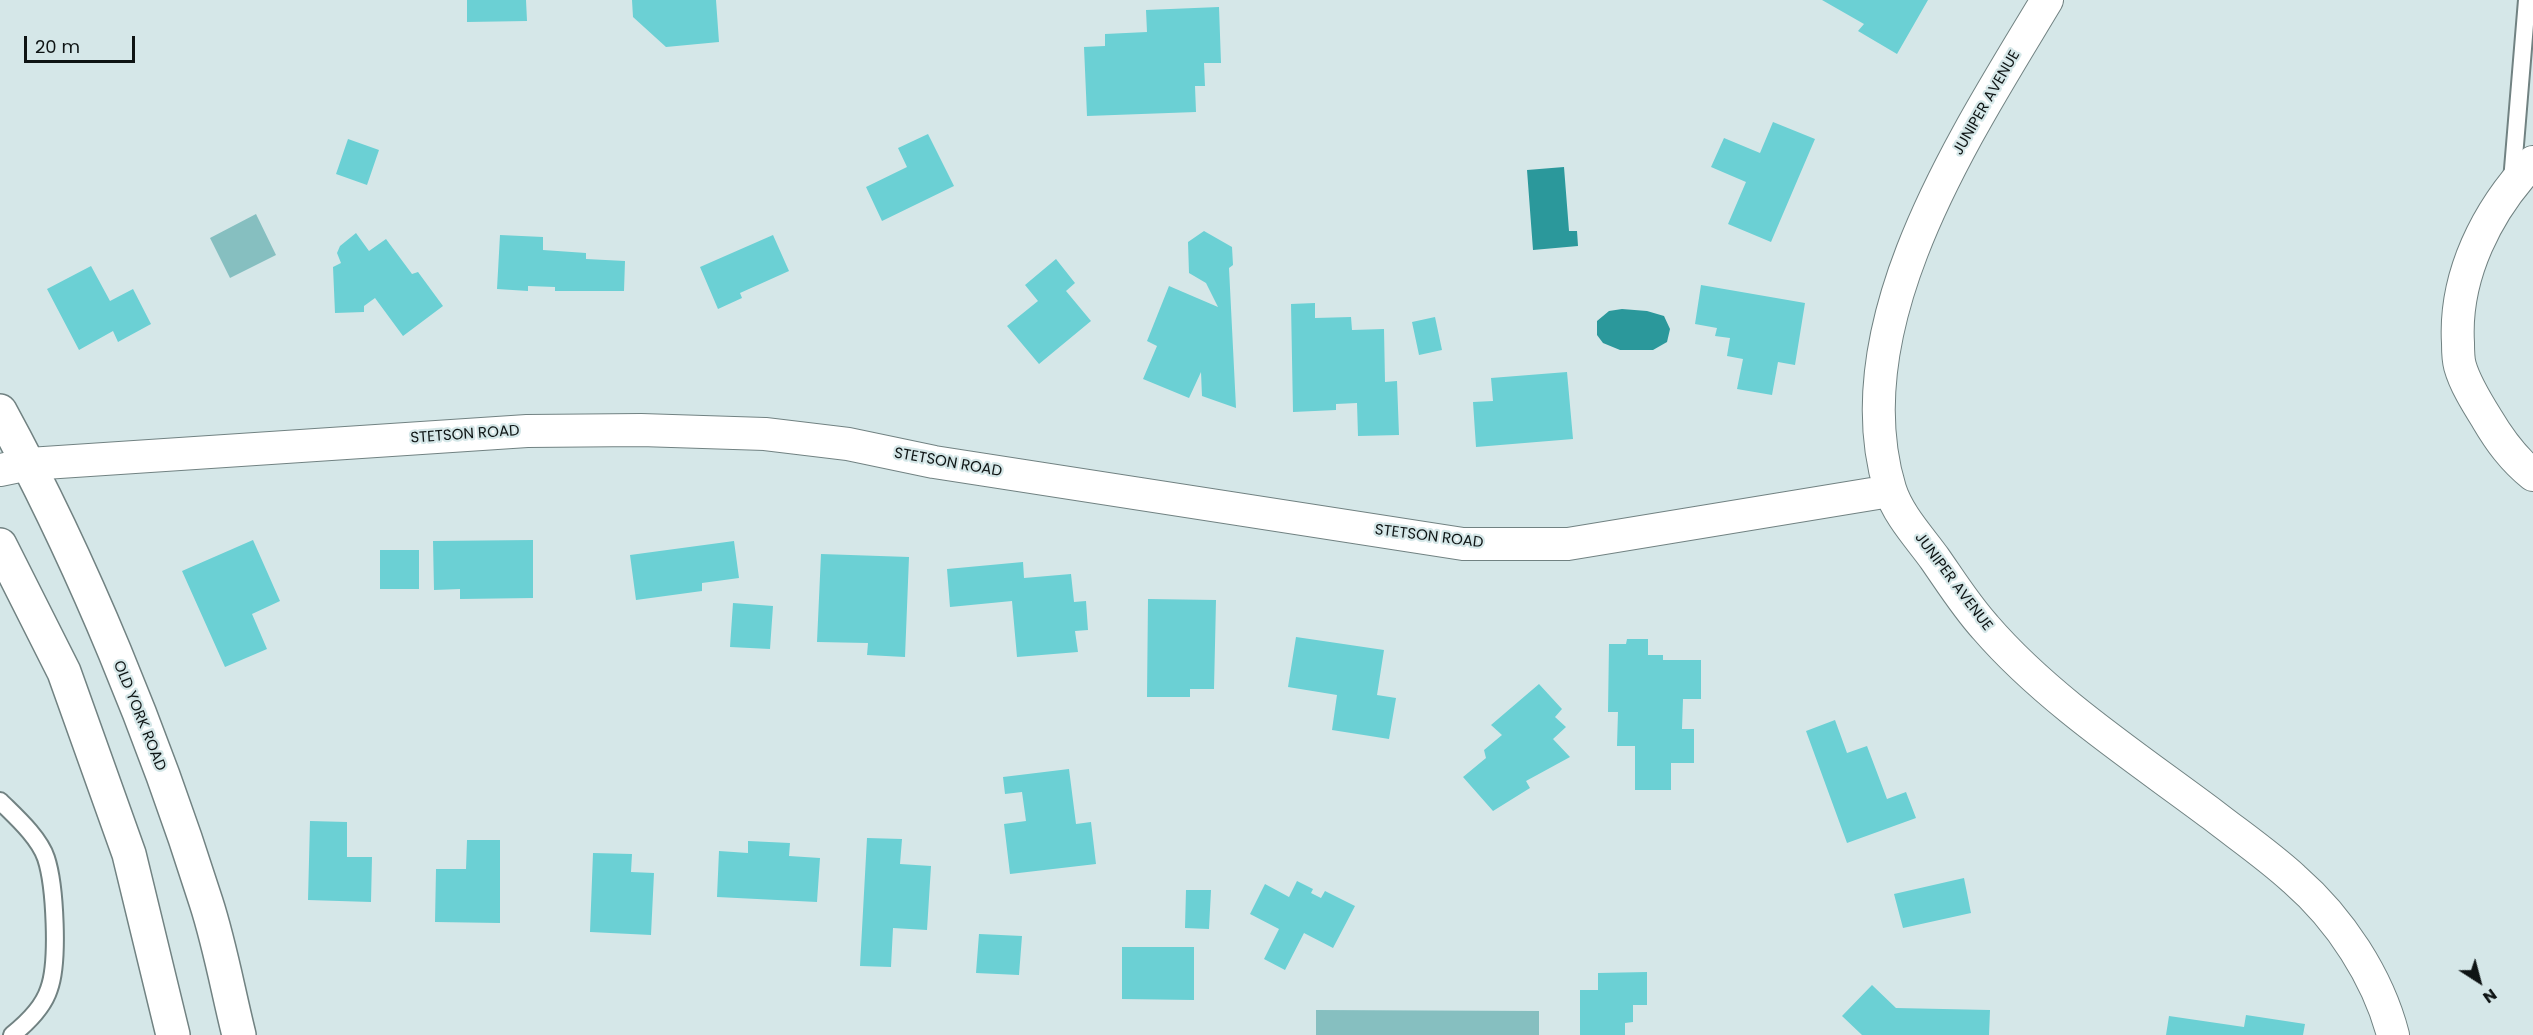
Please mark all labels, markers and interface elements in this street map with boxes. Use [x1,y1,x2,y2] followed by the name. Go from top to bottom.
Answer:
[27,24,138,62] scale bar
[35,34,80,59] text: 20 m
[1950,47,2024,159] street label: JUNIPER AVENUE
[410,422,520,448] street label: STETSON ROAD
[893,445,1003,481] street label: STETSON ROAD
[1374,521,1484,553] street label: STETSON ROAD
[1910,529,1996,635] street label: JUNIPER AVENUE
[109,658,169,774] street label: OLD YORK ROAD
[2449,951,2509,1011] north arrow
[2478,983,2502,1009] text: N

